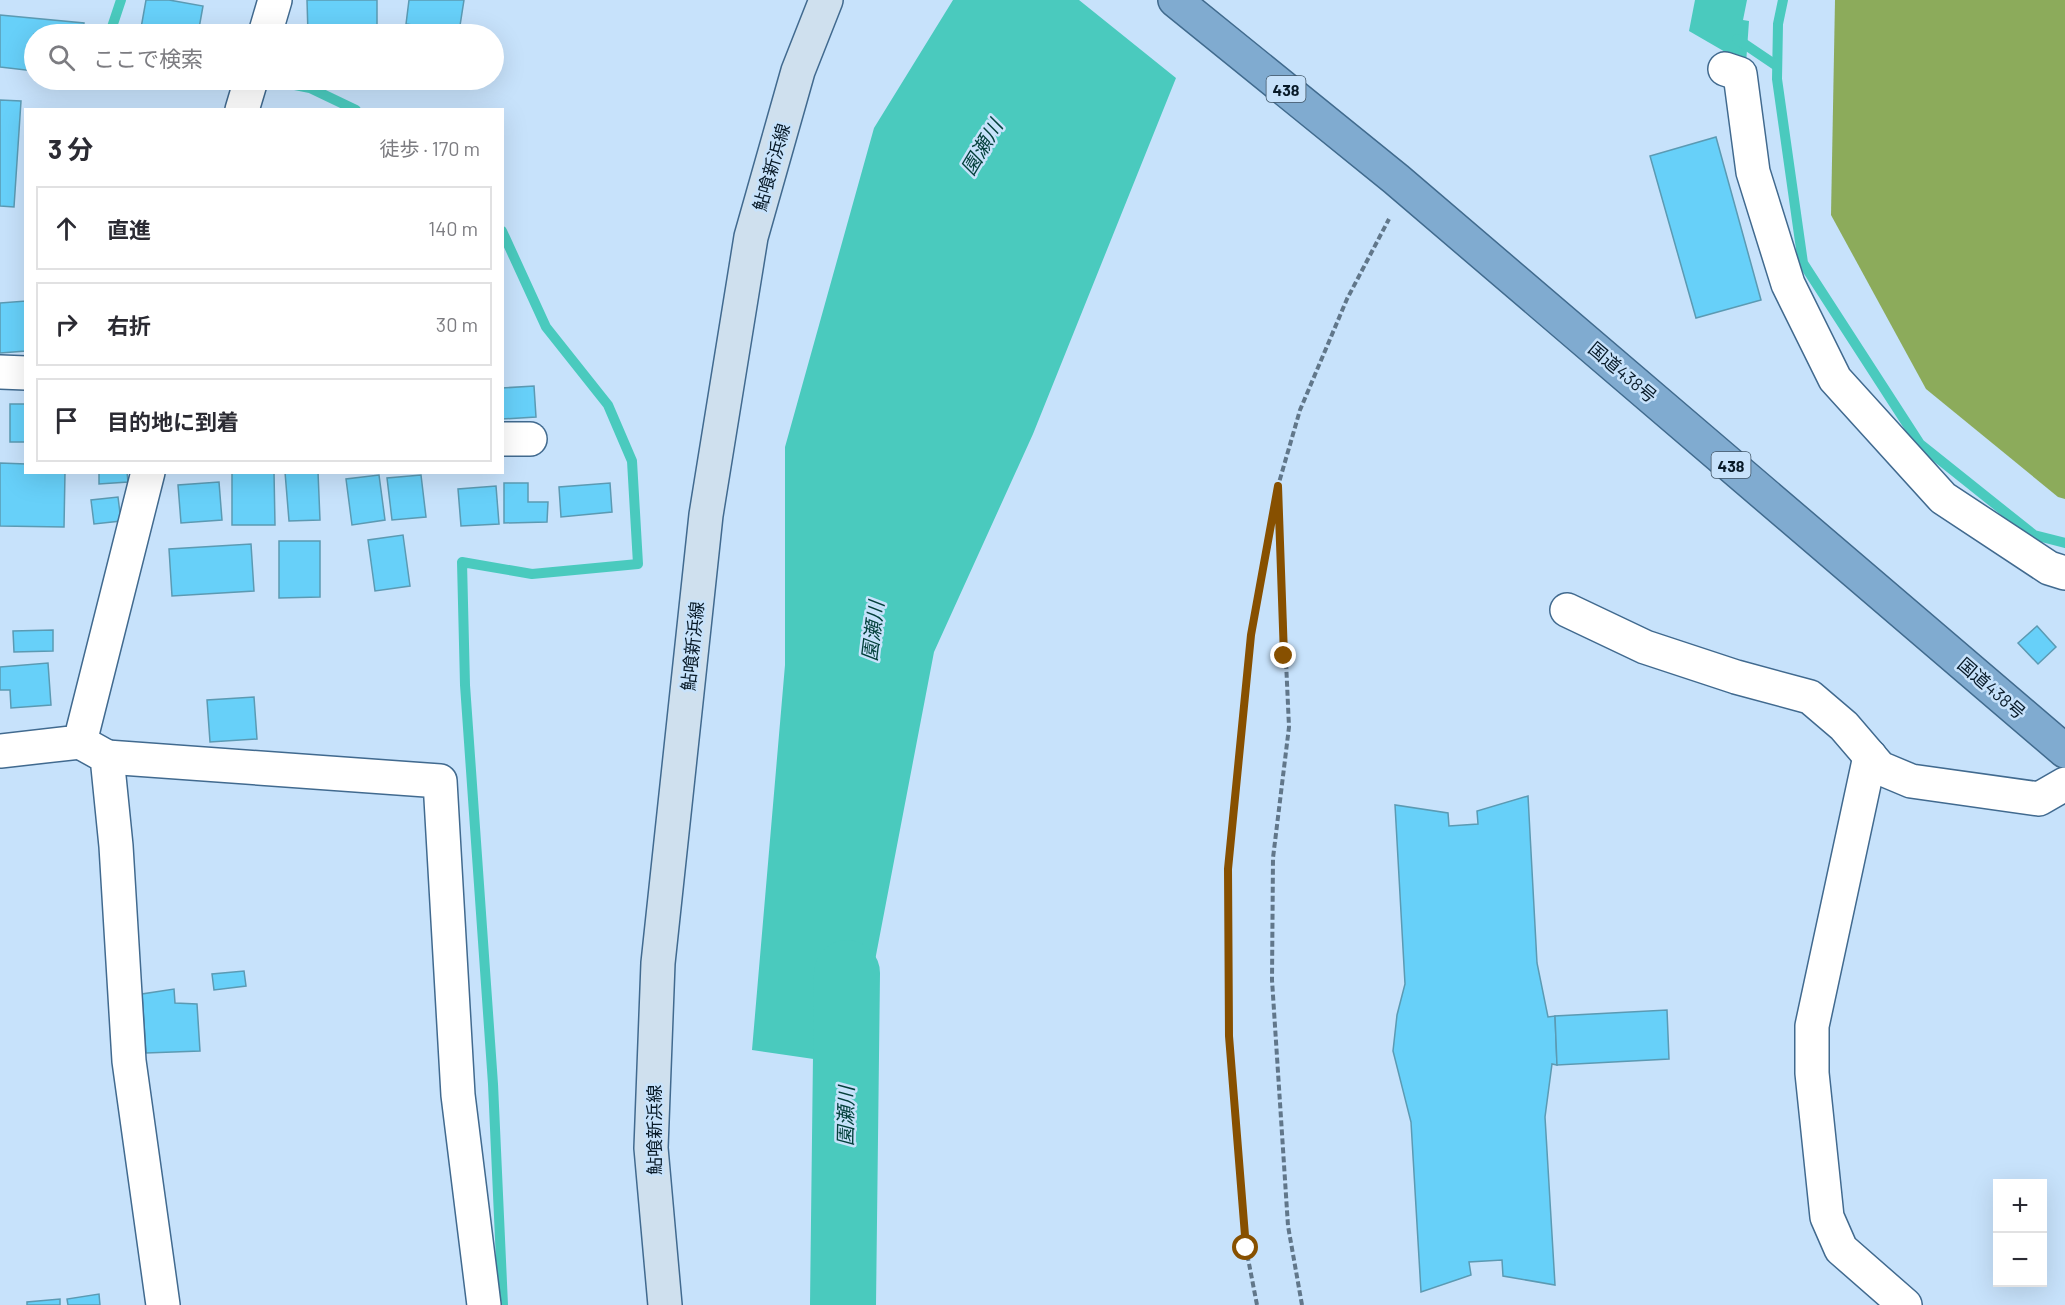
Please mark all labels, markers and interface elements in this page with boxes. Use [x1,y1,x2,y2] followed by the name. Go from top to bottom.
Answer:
[24,24,504,90] search box
[45,41,78,74] icon: search
[93,45,203,71] text: ここで検索
[1266,76,1306,102] road number: 438
[955,113,1008,179] water label: 園瀬川
[748,121,794,213] street label: 鮎喰新浜線
[48,133,93,164] text: 3 分
[380,136,480,160] text: 徒歩 · 170 m
[50,212,83,245] icon: ahead
[107,216,151,242] text: 直進
[428,216,478,240] text: 140 m
[50,308,83,341] icon: right
[107,312,151,338] text: 右折
[436,312,478,336] text: 30 m
[1584,337,1662,407] street label: 国道438号
[50,404,83,437] icon: arrive
[107,408,239,434] text: 目的地に到着
[1712,452,1750,478] road number: 438
[856,598,888,662] water label: 園瀬川
[676,600,708,692] street label: 鮎喰新浜線
[1270,642,1296,668] route end
[1954,653,2030,723] street label: 国道438号
[832,1084,858,1146] water label: 園瀬川
[643,1085,665,1175] street label: 鮎喰新浜線
[1993,1179,2047,1287] map controls
[1993,1179,2047,1233] button: +
[1993,1233,2047,1287] button: −
[1232,1234,1258,1260] route start

